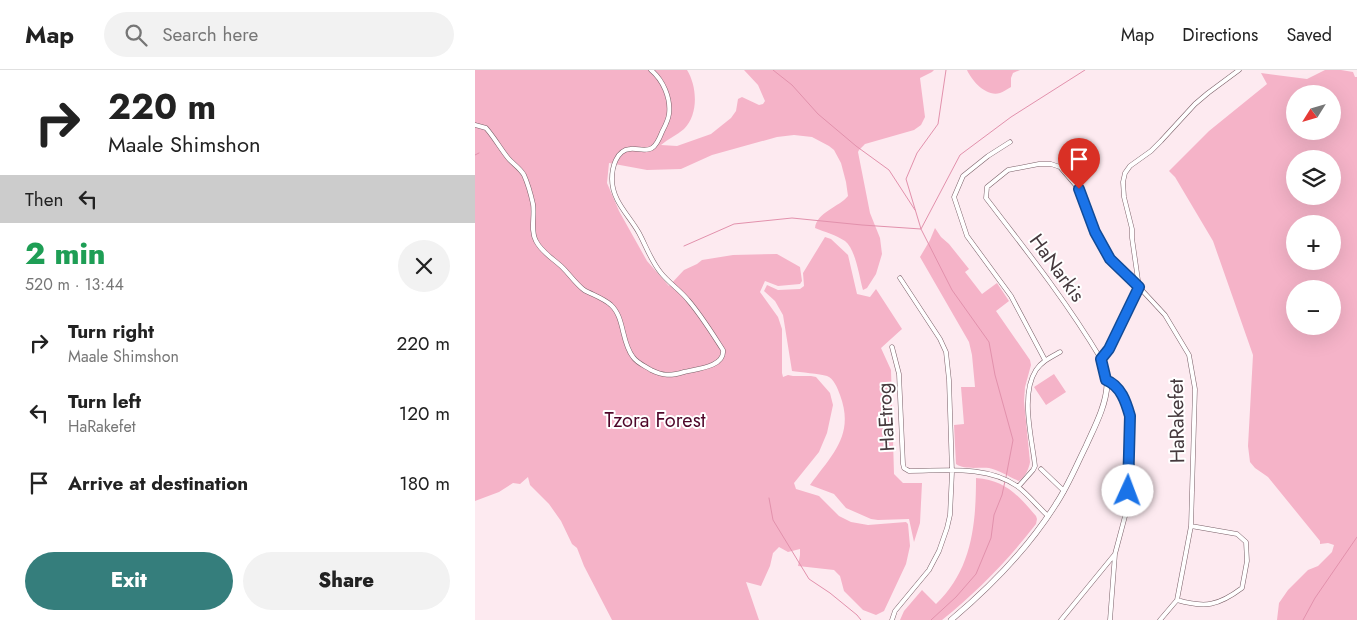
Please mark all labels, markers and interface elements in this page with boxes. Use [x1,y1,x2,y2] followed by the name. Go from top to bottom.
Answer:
[104,12,454,57] search box
[25,17,74,52] text: Map
[122,21,150,49] icon: search
[162,21,258,48] text: Search here
[1121,22,1154,48] text: Map
[1182,22,1258,48] text: Directions
[1286,22,1332,48] text: Saved
[108,82,216,132] text: 220 m
[1286,85,1341,140] north arrow
[1286,85,1341,335] map controls
[25,90,90,155] icon: right
[108,128,260,160] text: Maale Shimshon
[1058,138,1100,189] pin
[1065,145,1093,173] icon: arrive
[1286,150,1341,205] button: layers
[74,185,102,213] icon: left
[25,186,64,213] text: Then
[1286,215,1341,270] button: +
[1022,228,1092,308] street label: HaNarkis
[25,232,106,275] text: 2 min
[398,240,450,292] button: close
[25,273,124,296] text: 520 m · 13:44
[1286,280,1341,335] button: −
[68,318,154,345] text: Turn right
[25,329,53,357] icon: right
[396,330,450,357] text: 220 m
[68,345,179,368] text: Maale Shimshon
[1162,378,1192,463] street label: HaRakefet
[870,382,902,452] street label: HaEtrog
[68,388,141,415] text: Turn left
[25,399,53,427] icon: left
[399,400,450,427] text: 120 m
[604,406,706,435] park label: Tzora Forest
[68,415,136,438] text: HaRakefet
[1101,464,1153,516] position arrow
[25,469,53,497] icon: arrive
[68,470,248,497] text: Arrive at destination
[399,470,450,497] text: 180 m
[25,552,233,610] button: Exit
[243,552,450,610] button: Share

